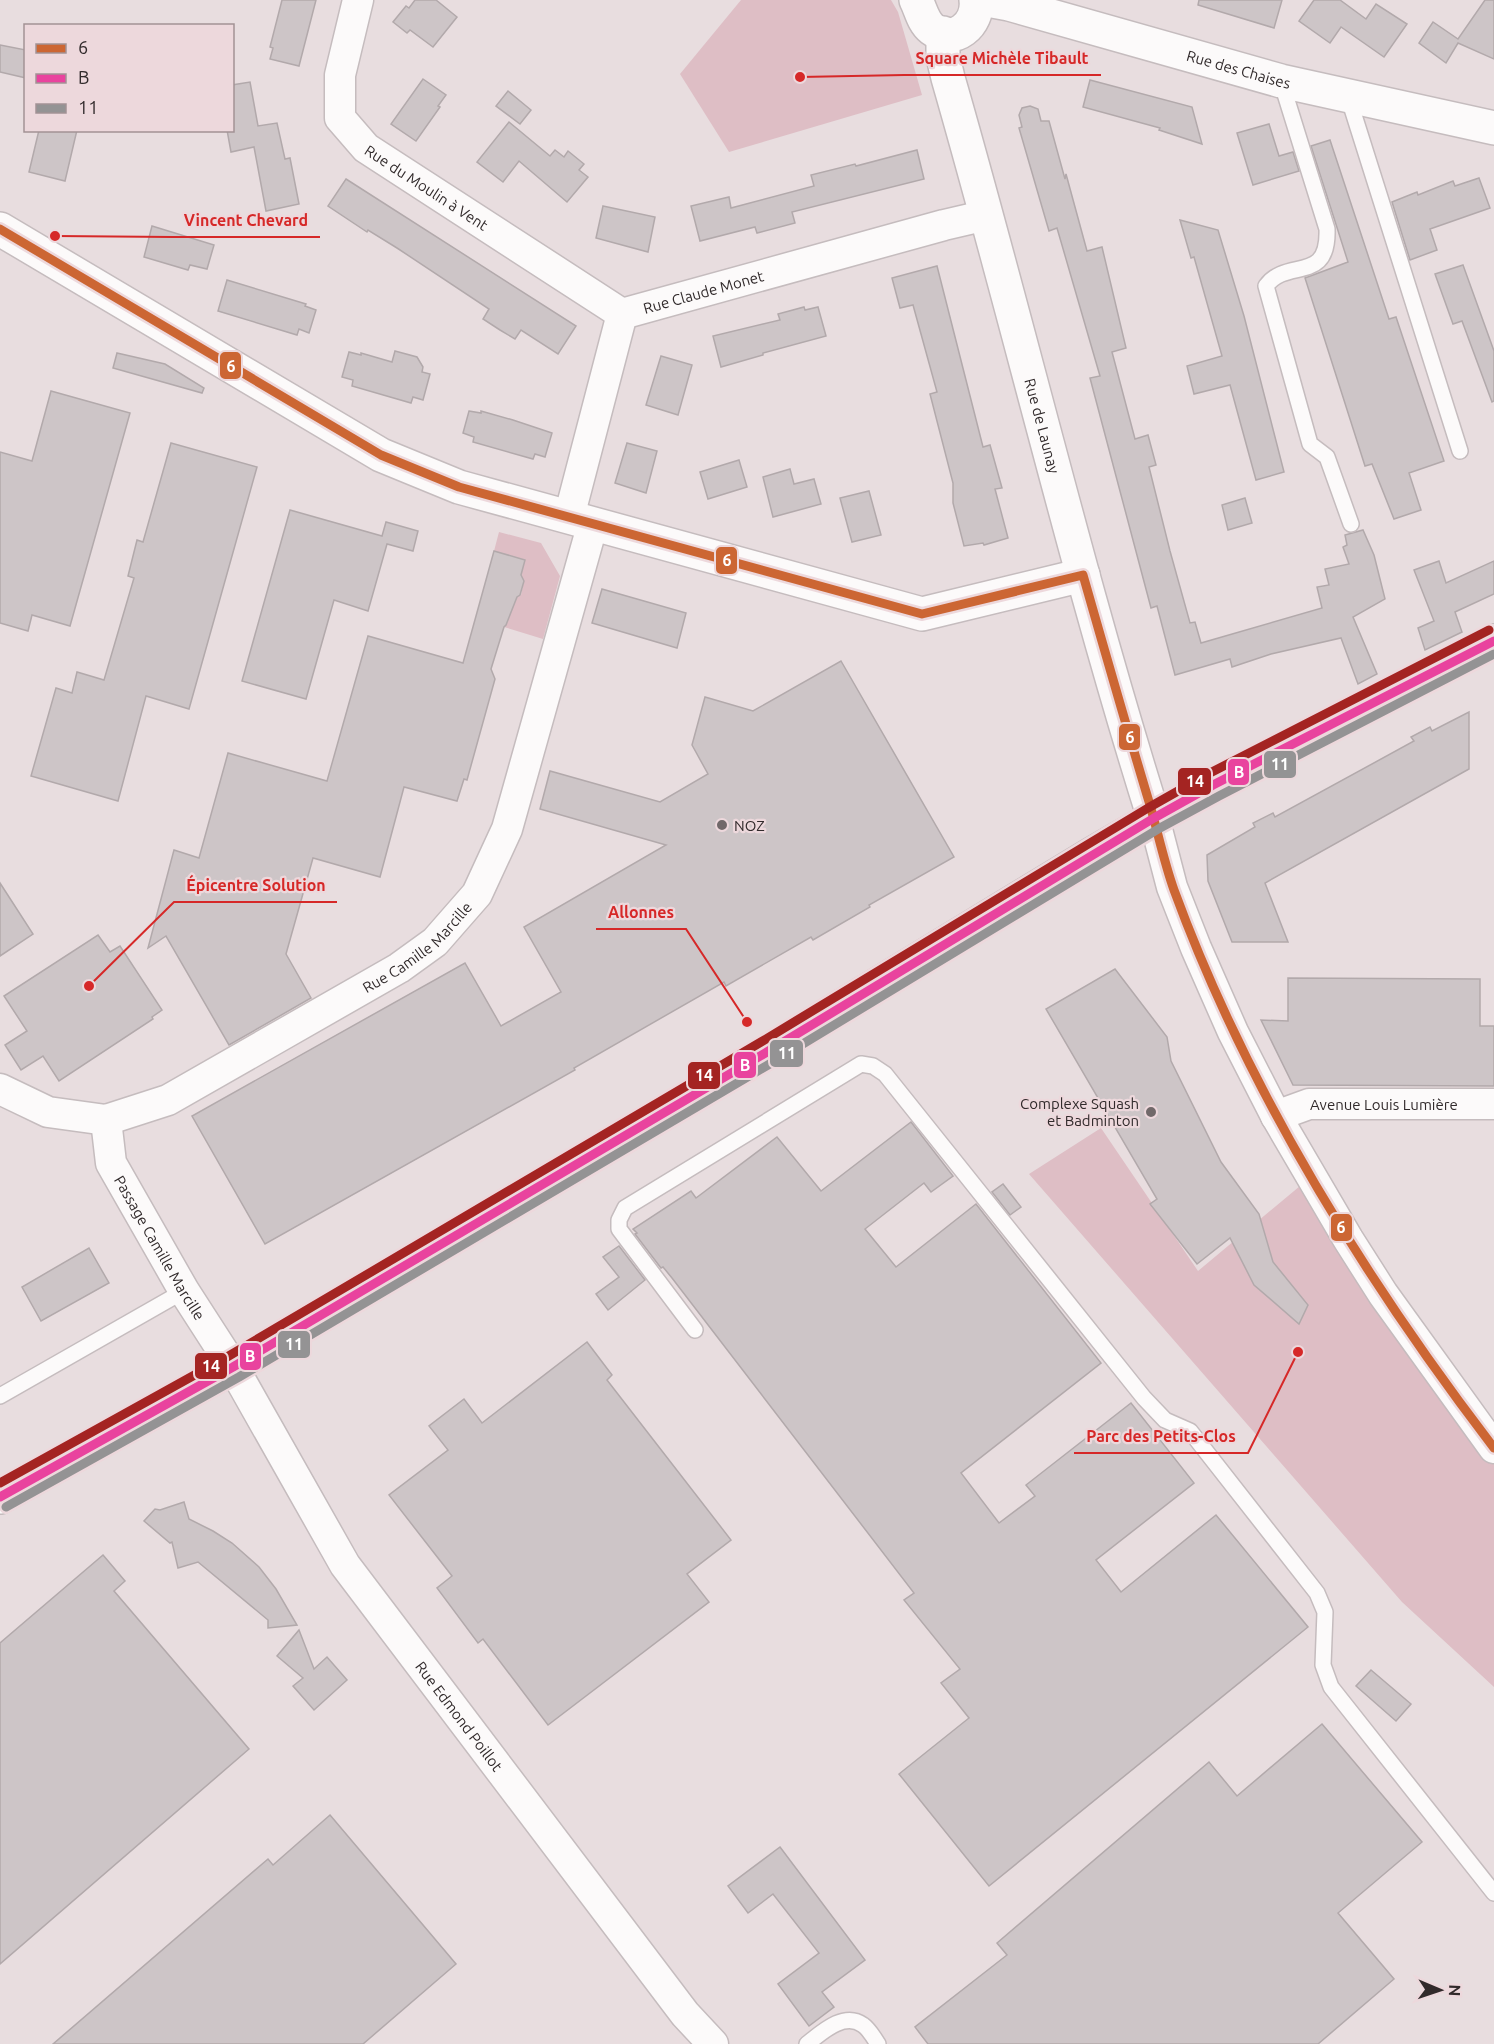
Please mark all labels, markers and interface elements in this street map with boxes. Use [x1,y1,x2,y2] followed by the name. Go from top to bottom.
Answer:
[24,24,234,132] legend
[78,37,88,57] text: 6
[904,41,1101,75] callout: Square Michèle Tibault
[1185,46,1292,91] street label: Rue des Chaises
[915,49,1089,67] text: Square Michèle Tibault
[78,67,89,87] text: B
[78,97,98,117] text: 11
[362,141,491,233] street label: Rue du Moulin à Vent
[172,203,320,237] callout: Vincent Chevard
[184,211,308,229] text: Vincent Chevard
[641,267,765,316] street label: Rue Claude Monet
[219,351,242,380] line badge: 6
[226,357,236,375] text: 6
[1022,376,1063,475] street label: Rue de Launay
[715,546,738,575] line badge: 6
[722,551,732,569] text: 6
[1118,723,1141,751] line badge: 6
[1125,728,1135,746] text: 6
[1263,750,1297,779] line badge: 11
[1271,755,1289,773] text: 11
[1227,758,1250,786] line badge: B
[1234,763,1244,781] text: B
[1177,767,1212,796] line badge: 14
[1186,772,1204,790] text: 14
[734,817,765,834] place label: NOZ
[715,818,729,832] marker: NOZ
[174,868,337,902] callout: Épicentre Solution
[186,874,326,894] text: Épicentre Solution
[596,895,686,929] callout: Allonnes
[359,898,475,996] street label: Rue Camille Marcille
[608,903,674,921] text: Allonnes
[769,1039,804,1068] line badge: 11
[778,1044,796,1062] text: 11
[733,1051,757,1079] line badge: B
[740,1056,750,1074] text: B
[687,1061,721,1090] line badge: 14
[695,1066,713,1084] text: 14
[1020,1095,1139,1129] place label: Complexe Squash et Badminton
[1310,1096,1458,1113] street label: Avenue Louis Lumière
[1144,1105,1158,1119] marker: Complexe Squash et Badminton
[111,1172,209,1323] street label: Passage Camille Marcille
[1330,1213,1353,1242] line badge: 6
[1336,1218,1346,1236] text: 6
[277,1330,311,1359] line badge: 11
[285,1335,303,1353] text: 11
[239,1342,262,1371] line badge: B
[245,1347,255,1365] text: B
[194,1352,228,1380] line badge: 14
[202,1357,220,1375] text: 14
[1074,1419,1248,1453] callout: Parc des Petits-Clos
[1086,1427,1236,1445] text: Parc des Petits-Clos
[412,1658,506,1774] street label: Rue Edmond Poillot
[1410,1960,1470,2020] north arrow
[1446,1984,1464,1997] text: N

